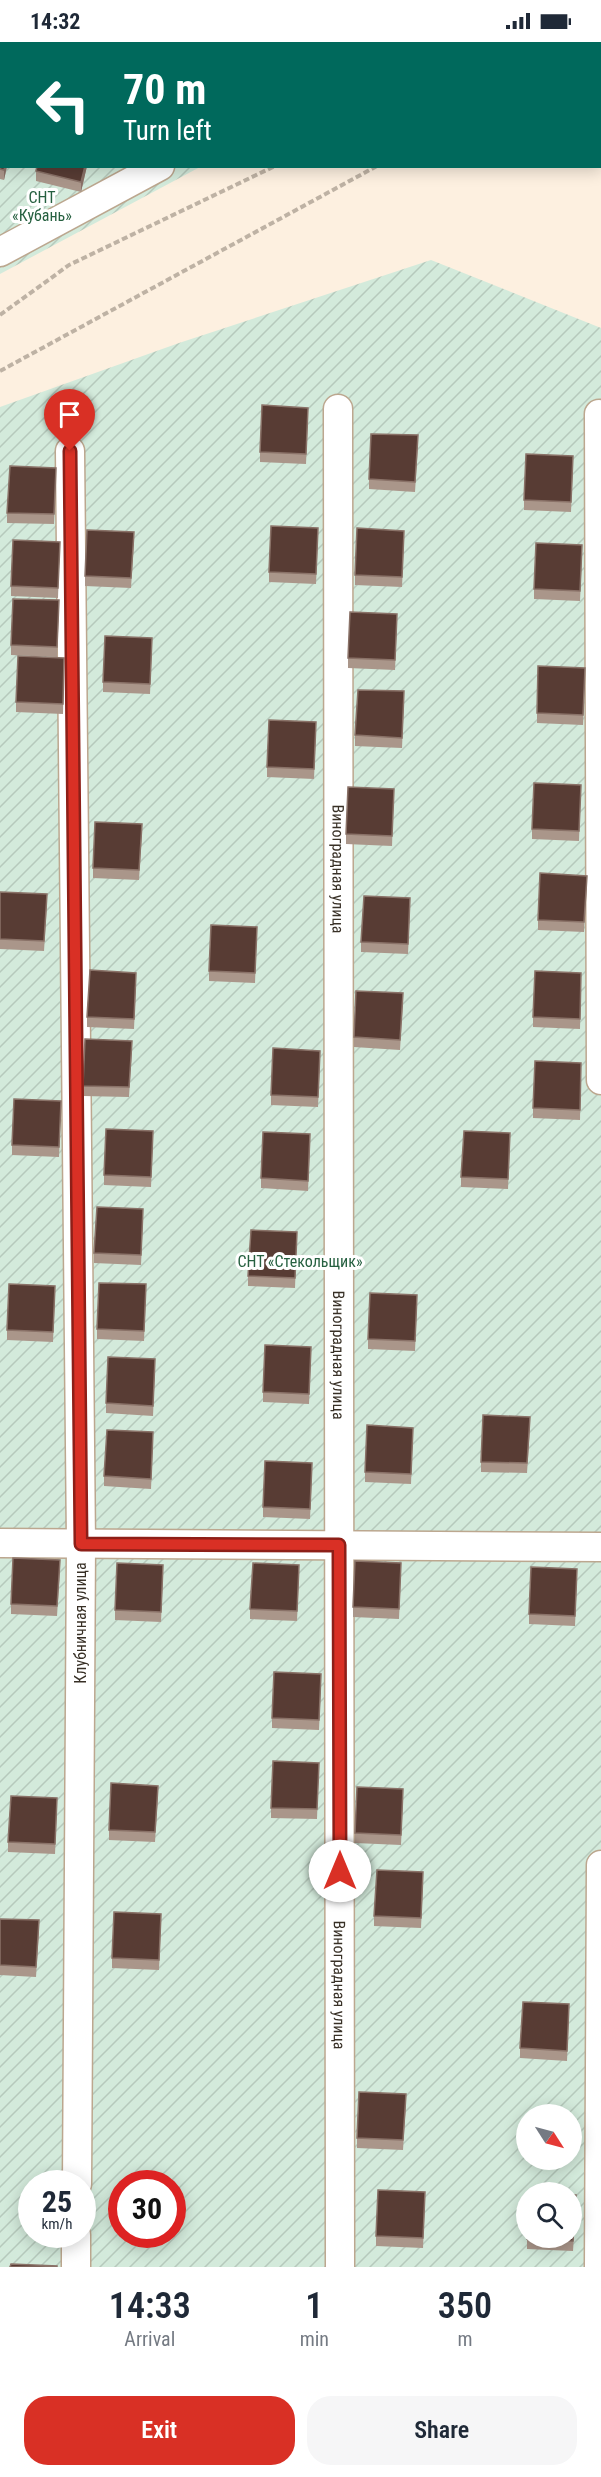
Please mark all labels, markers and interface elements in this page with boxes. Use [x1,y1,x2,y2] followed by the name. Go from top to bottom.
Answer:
[30,9,81,34] text: 14:32
[123,65,206,114] text: 70 m
[24,66,102,144] icon: left
[123,115,212,147] text: Turn left
[12,188,72,225] park label: СНТ «Кубань»
[44,389,95,451] pin
[53,398,86,431] icon: arrive
[329,804,348,934] street label: Виноградная улица
[237,1252,363,1271] park label: СНТ «Стекольщик»
[329,1290,349,1420] street label: Виноградная улица
[71,1562,90,1684] street label: Клубничная улица
[308,1839,372,1903] position arrow
[330,1920,349,2050] street label: Виноградная улица
[516,2104,582,2170] north arrow
[516,2104,582,2248] map controls
[108,2170,186,2248] speed limit sign: 30
[516,2182,582,2248] button: search
[42,2184,72,2219] text: 25
[42,2215,72,2233] text: km/h
[109,2285,191,2327] text: 14:33
[305,2285,323,2327] text: 1
[438,2285,492,2327] text: 350
[124,2327,175,2351] text: Arrival
[300,2327,329,2351] text: min
[457,2327,473,2351] text: m
[24,2396,295,2465] button: Exit
[307,2396,577,2465] button: Share

